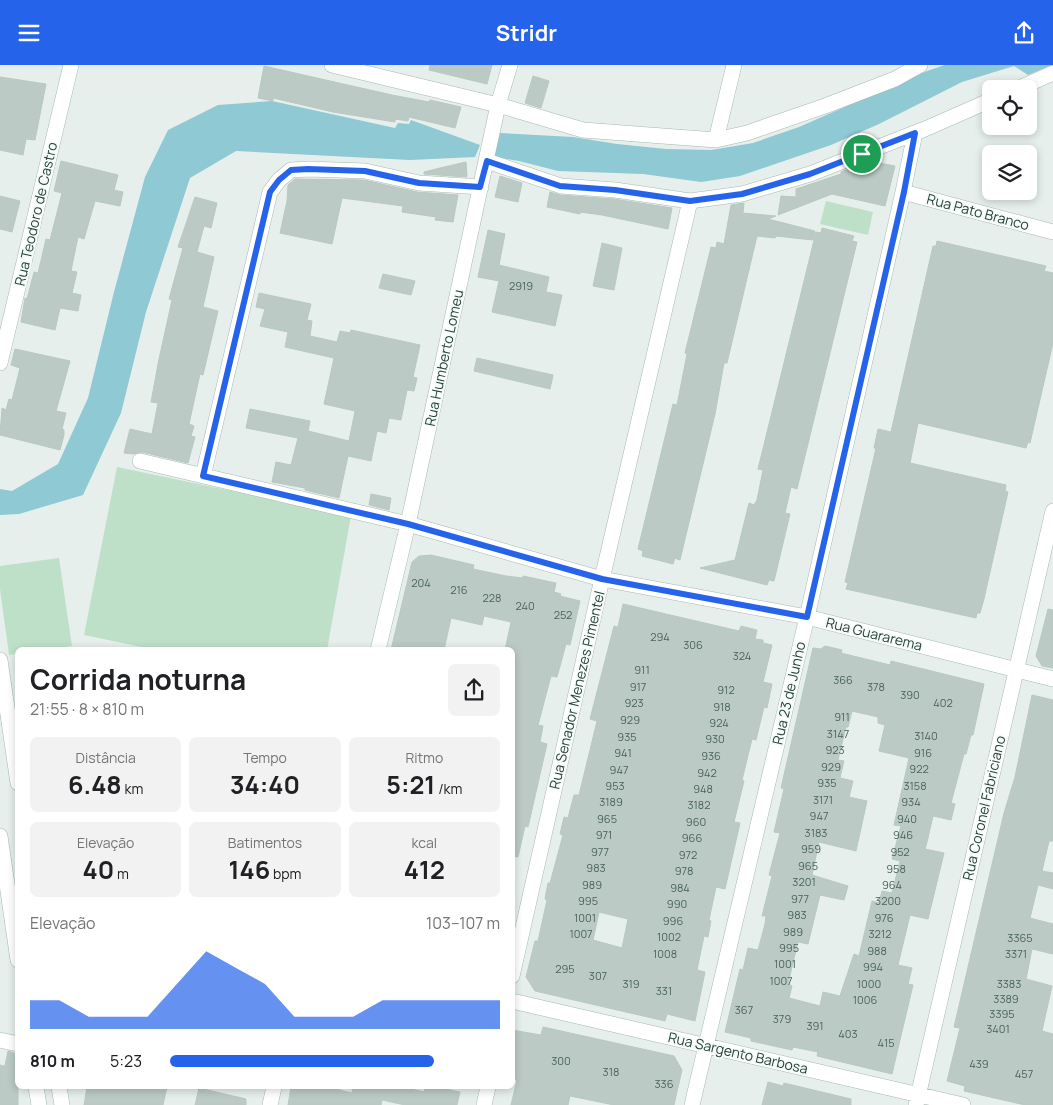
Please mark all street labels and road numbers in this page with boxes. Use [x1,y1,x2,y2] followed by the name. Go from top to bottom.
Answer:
[10,140,61,288] street label: Rua Teodoro de Castro
[925,189,1031,234] street label: Rua Pato Branco
[420,288,467,428] street label: Rua Humberto Lomeu
[544,589,609,791] street label: Rua Senador Menezes Pimentel
[824,612,924,655] street label: Rua Guararema
[767,639,810,746] street label: Rua 23 de Junho
[958,734,1009,882] street label: Rua Coronel Fabriciano
[666,1027,810,1078] street label: Rua Sargento Barbosa

